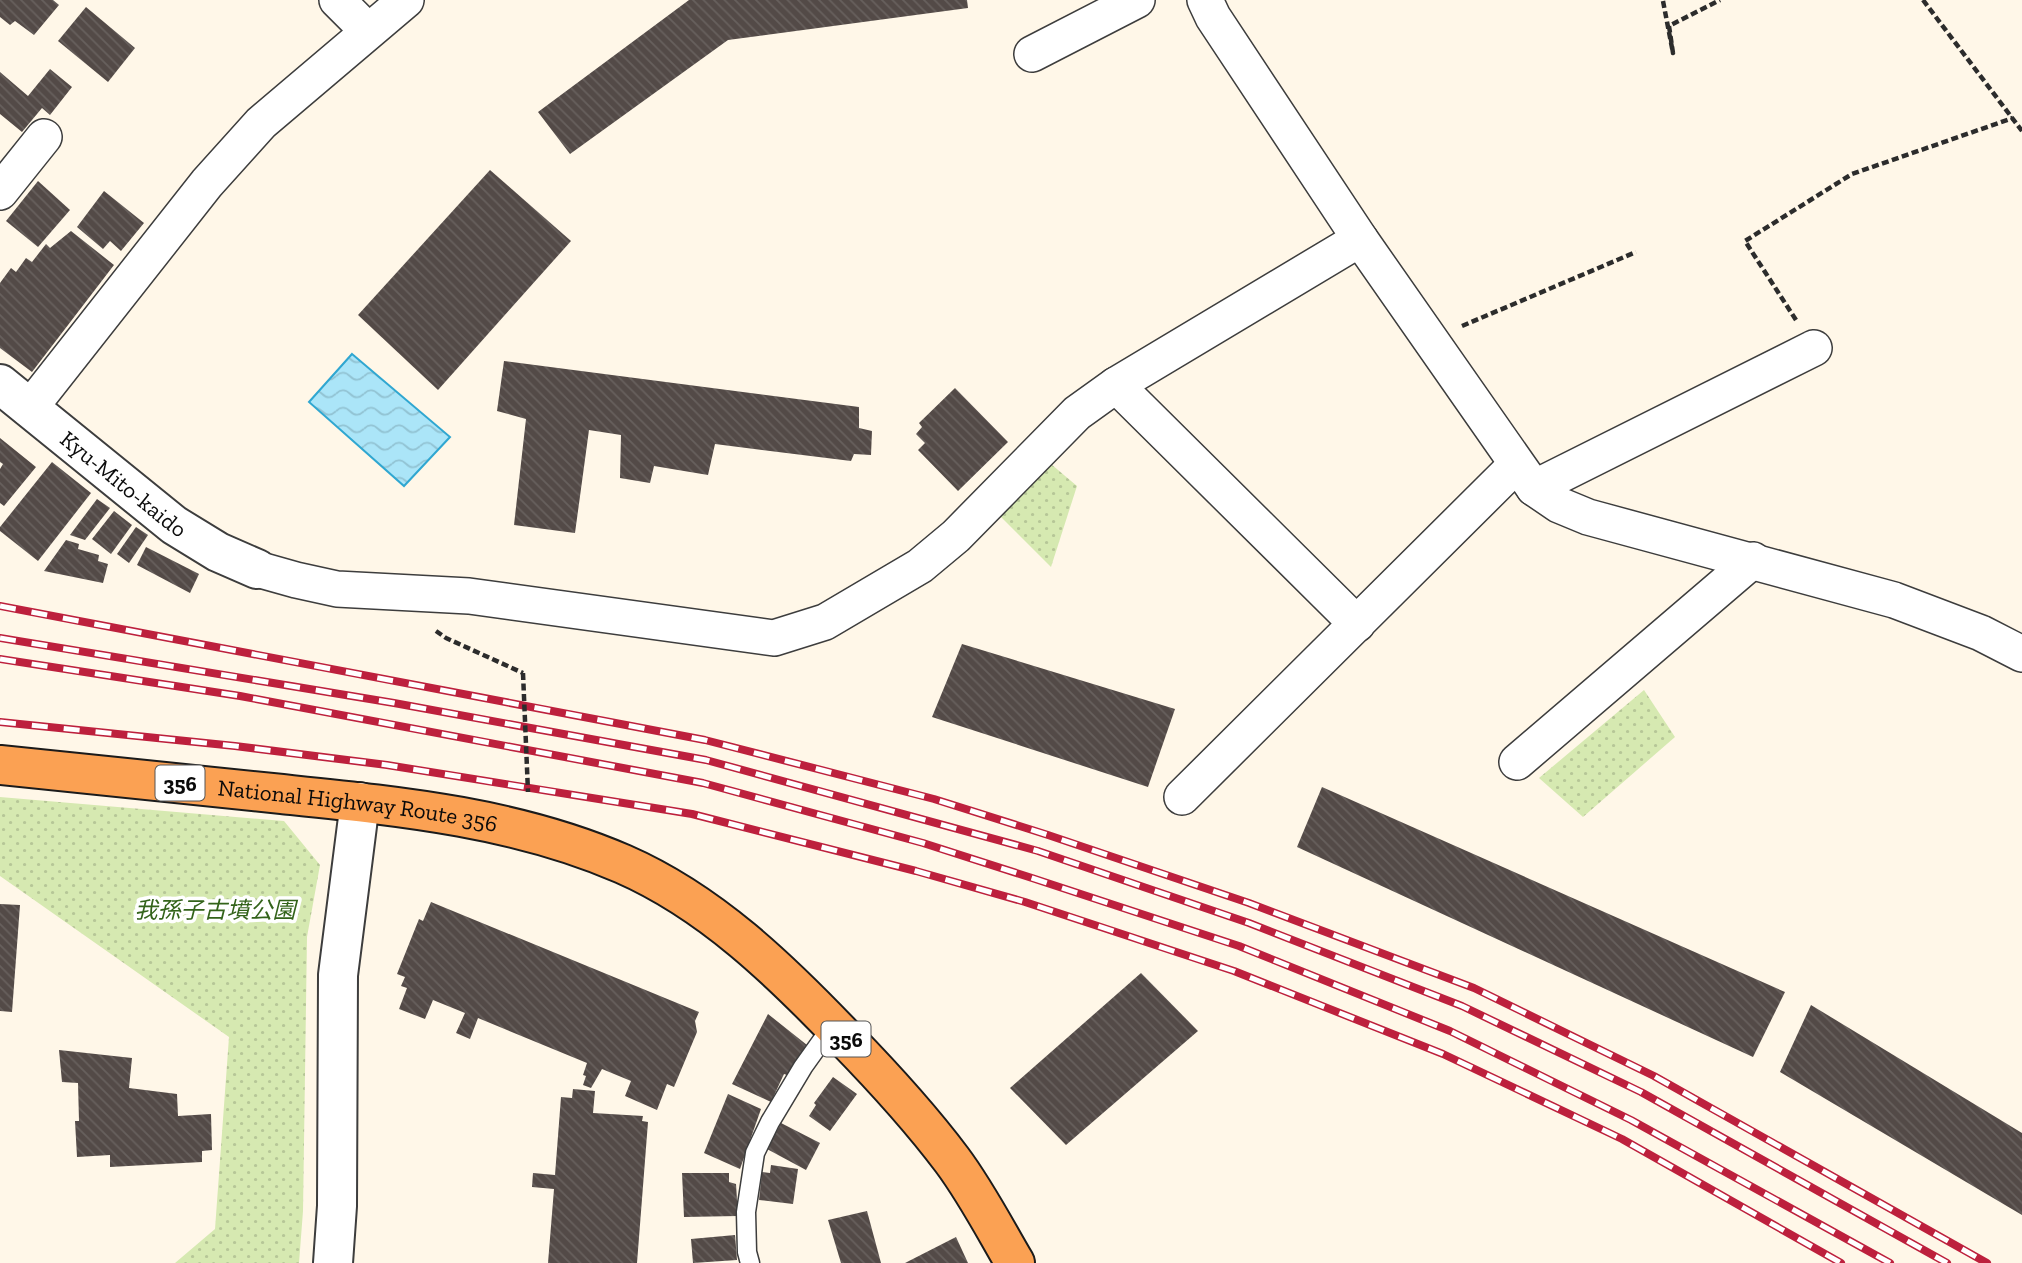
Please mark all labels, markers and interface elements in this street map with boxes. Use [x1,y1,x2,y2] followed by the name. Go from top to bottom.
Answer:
[55,425,192,543] street label: Kyu-Mito-kaido
[156,766,204,800] road number: 356
[216,773,500,838] street label: National Highway Route 356
[135,896,299,924] park label: 我孫子古墳公園
[822,1021,870,1056] road number: 356

